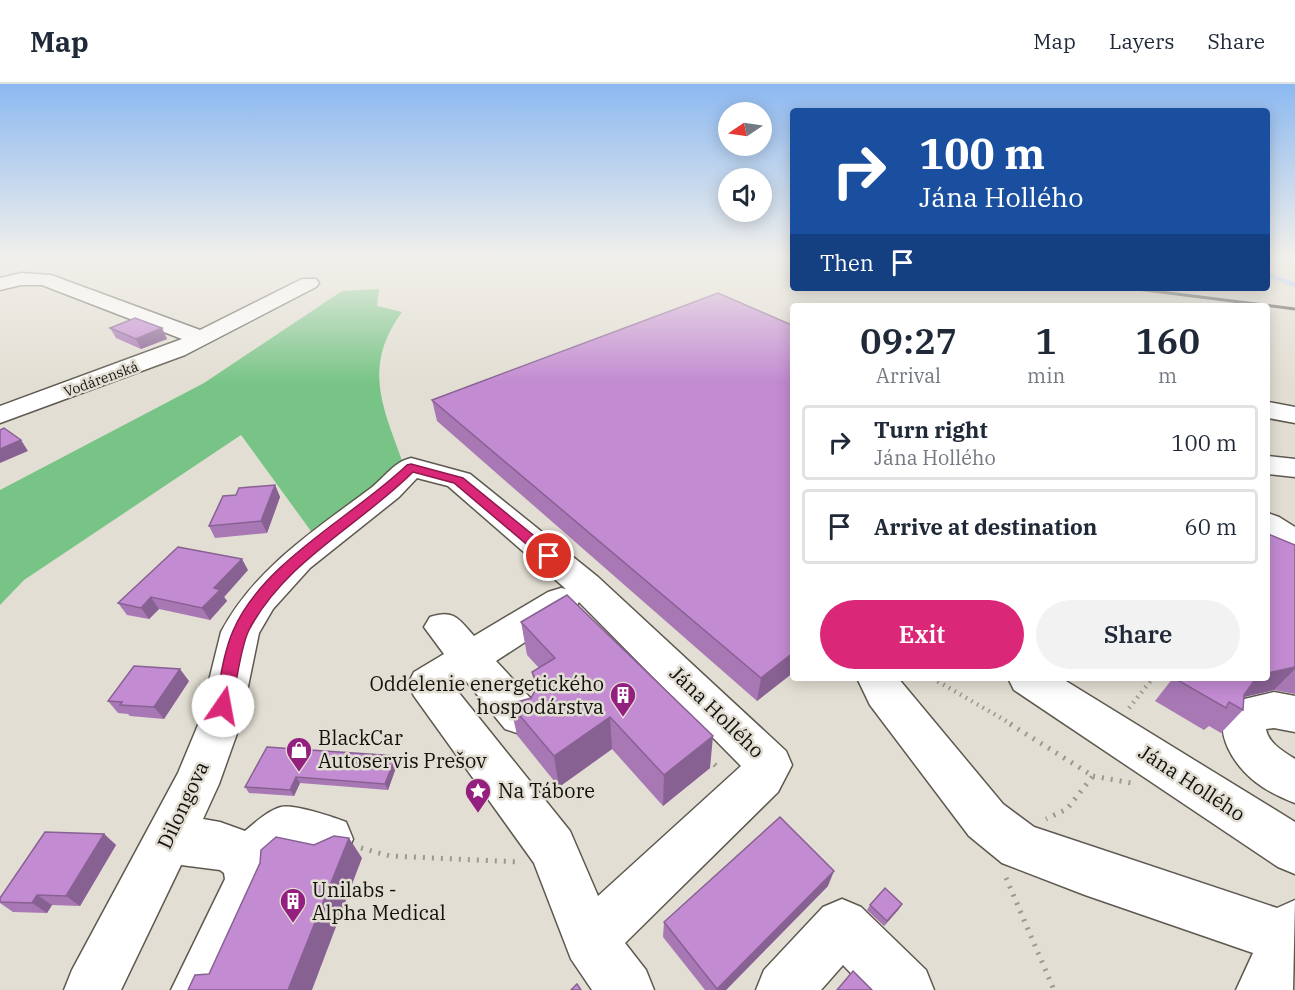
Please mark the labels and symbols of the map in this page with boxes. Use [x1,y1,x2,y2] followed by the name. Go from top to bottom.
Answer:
[718,102,772,156] north arrow
[61,357,141,401] street label: Vodárenská
[523,530,574,581] pin
[664,660,771,764] street label: Jána Hollého
[369,670,604,720] place label: Oddelenie energetického hospodárstva
[191,674,255,738] position arrow
[608,680,638,718] building icon: Oddelenie energetického hospodárstva
[318,724,487,774] place label: BlackCar Autoservis Prešov
[284,735,314,773] shop icon: BlackCar Autoservis Prešov
[1134,738,1251,827] street label: Jána Hollého
[151,757,215,853] street label: Dilongova
[463,776,493,814] place icon: Na Tábore
[498,777,595,804] place label: Na Tábore
[312,876,446,926] place label: Unilabs - Alpha Medical
[278,886,308,924] building icon: Unilabs - Alpha Medical

